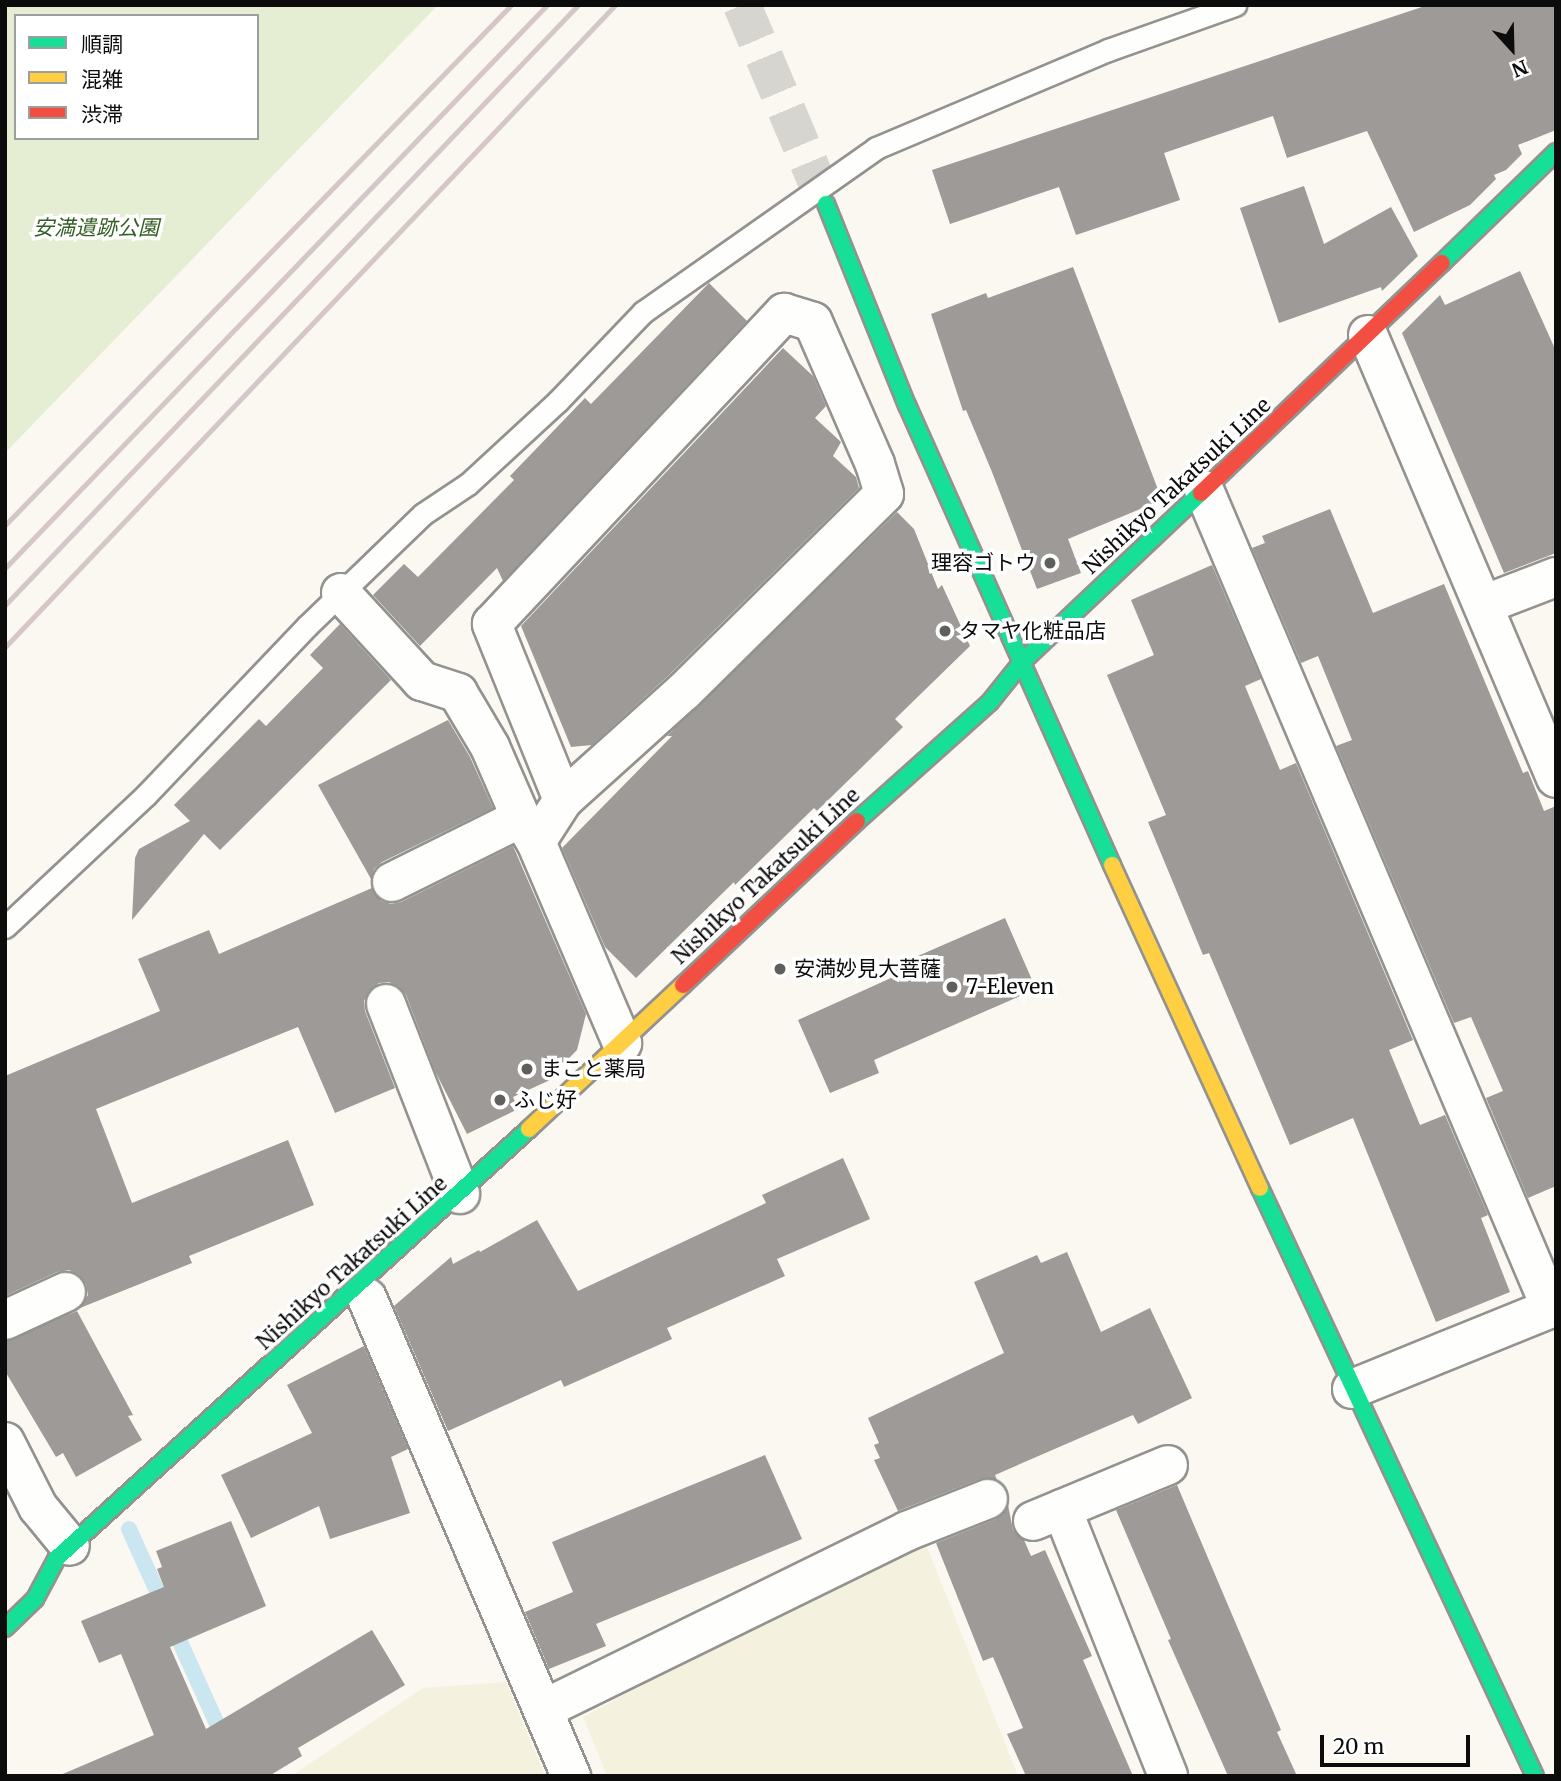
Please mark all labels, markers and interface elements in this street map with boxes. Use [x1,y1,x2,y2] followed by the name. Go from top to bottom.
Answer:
[14,14,259,140] legend
[1477,14,1547,84] north arrow
[81,31,123,58] text: 順調
[1508,55,1531,82] text: N
[81,66,123,93] text: 混雑
[81,101,123,128] text: 渋滞
[33,215,159,241] park label: 安満遺跡公園
[1078,393,1276,579] street label: Nishikyo Takatsuki Line
[931,550,1036,576] place label: 理容ゴトウ
[1042,555,1058,571] marker: 理容ゴトウ
[959,618,1106,644] place label: タマヤ化粧品店
[937,623,953,639] marker: タマヤ化粧品店
[667,783,865,969] street label: Nishikyo Takatsuki Line
[794,956,941,982] place label: 安満妙見大菩薩
[772,961,788,977] marker: 安満妙見大菩薩
[966,974,1054,1000] place label: 7-Eleven
[944,979,960,995] marker: 7-Eleven
[541,1056,646,1082] place label: まこと薬局
[519,1061,535,1077] marker: まこと薬局
[514,1087,577,1113] place label: ふじ好
[492,1092,508,1108] marker: ふじ好
[252,1171,452,1355] street label: Nishikyo Takatsuki Line
[1323,1722,1474,1766] scale bar
[1333,1733,1384,1760] text: 20 m

